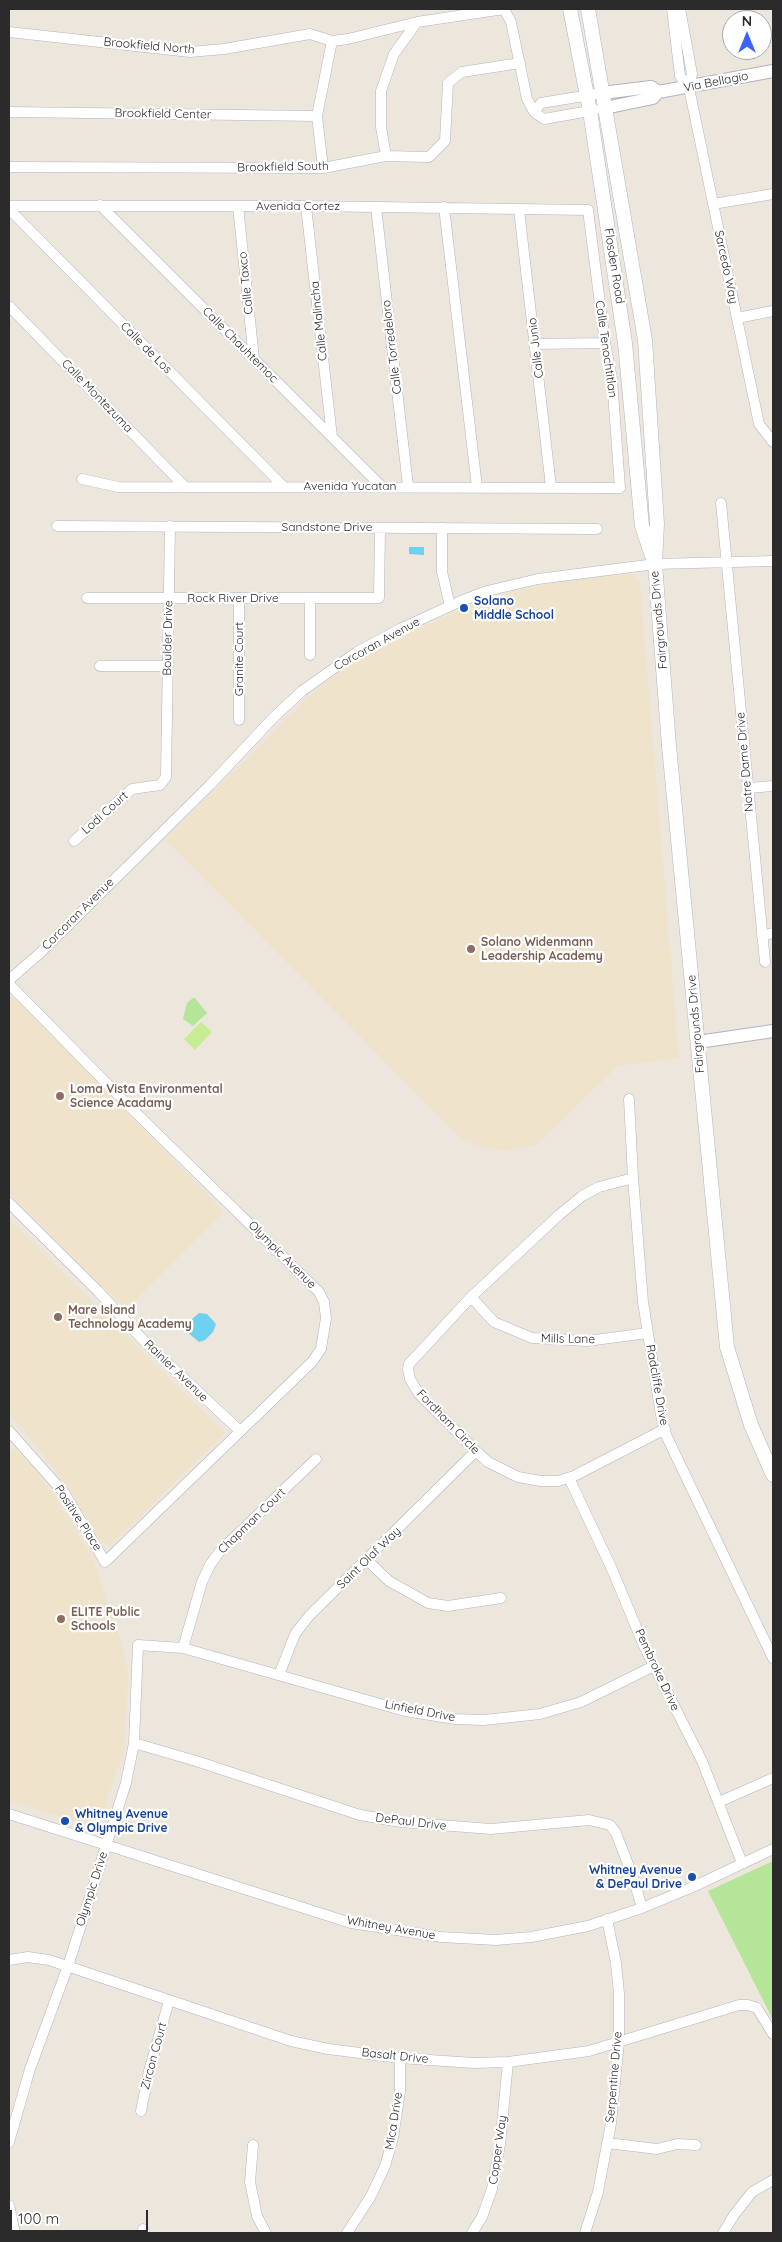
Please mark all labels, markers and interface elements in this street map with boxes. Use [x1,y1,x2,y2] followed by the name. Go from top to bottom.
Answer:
[722,10,772,60] north arrow
[742,12,752,30] text: N
[103,35,195,57] street label: Brookfield North
[682,69,750,95] street label: Via Bellagio
[114,106,212,122] street label: Brookfield Center
[237,159,329,175] street label: Brookfield South
[256,199,340,213] street label: Avenida Cortez
[601,227,627,305] street label: Flosden Road
[711,229,741,305] street label: Sarcedo Way
[236,251,256,315] street label: Calle Taxco
[308,280,330,362] street label: Calle Malincha
[379,299,405,395] street label: Calle Torredeloro
[592,299,620,399] street label: Calle Tenochtitlan
[199,304,281,386] street label: Calle Chauhtemoc
[525,317,547,379] street label: Calle Junio
[117,319,175,377] street label: Calle de Los
[58,356,136,436] street label: Calle Montezuma
[304,479,396,493] street label: Avenida Yucatan
[282,520,372,534] street label: Sandstone Drive
[648,570,670,670] street label: Fairgrounds Drive
[187,591,279,605] street label: Rock River Drive
[474,594,554,622] place label: Solano Middle School
[160,600,176,676] street label: Boulder Drive
[458,602,470,614] marker: Solano Middle School
[332,614,422,674] street label: Corcoran Avenue
[232,622,246,696] street label: Granite Court
[733,711,757,813] street label: Notre Dame Drive
[79,788,131,838] street label: Lodi Court
[39,875,117,953] street label: Corcoran Avenue
[481,935,603,963] place label: Solano Widenmann Leadership Academy
[465,943,477,955] marker: Solano Widenmann Leadership Academy
[685,974,707,1074] street label: Fairgrounds Drive
[70,1082,223,1110] place label: Loma Vista Environmental Science Acadamy
[54,1090,66,1102] marker: Loma Vista Environmental Science Acadamy
[245,1218,319,1292] street label: Olympic Avenue
[68,1303,192,1331] place label: Mare Island Technology Academy
[52,1311,64,1323] marker: Mare Island Technology Academy
[541,1331,595,1347] street label: Mills Lane
[141,1337,211,1405] street label: Rainier Avenue
[643,1343,671,1427] street label: Radcliffe Drive
[414,1387,482,1457] street label: Fordham Circle
[51,1482,105,1554] street label: Positive Place
[215,1485,289,1557] street label: Chapman Court
[334,1524,404,1592] street label: Saint Olaf Way
[71,1605,140,1633] place label: ELITE Public Schools
[55,1613,67,1625] marker: ELITE Public Schools
[632,1627,682,1713] street label: Pembroke Drive
[383,1697,457,1725] street label: Linfield Drive
[75,1807,168,1835] place label: Whitney Avenue & Olympic Drive
[375,1810,447,1834] street label: DePaul Drive
[59,1815,71,1827] marker: Whitney Avenue & Olympic Drive
[73,1850,111,1928] street label: Olympic Drive
[589,1863,682,1891] place label: Whitney Avenue & DePaul Drive
[686,1871,698,1883] marker: Whitney Avenue & DePaul Drive
[346,1913,436,1943] street label: Whitney Avenue
[138,2021,170,2091] street label: Zircon Court
[603,2031,625,2123] street label: Serpentine Drive
[361,2045,429,2067] street label: Basalt Drive
[382,2091,406,2151] street label: Mica Drive
[486,2114,510,2186] street label: Copper Way
[12,2200,150,2232] scale bar
[18,2209,59,2228] text: 100 m

